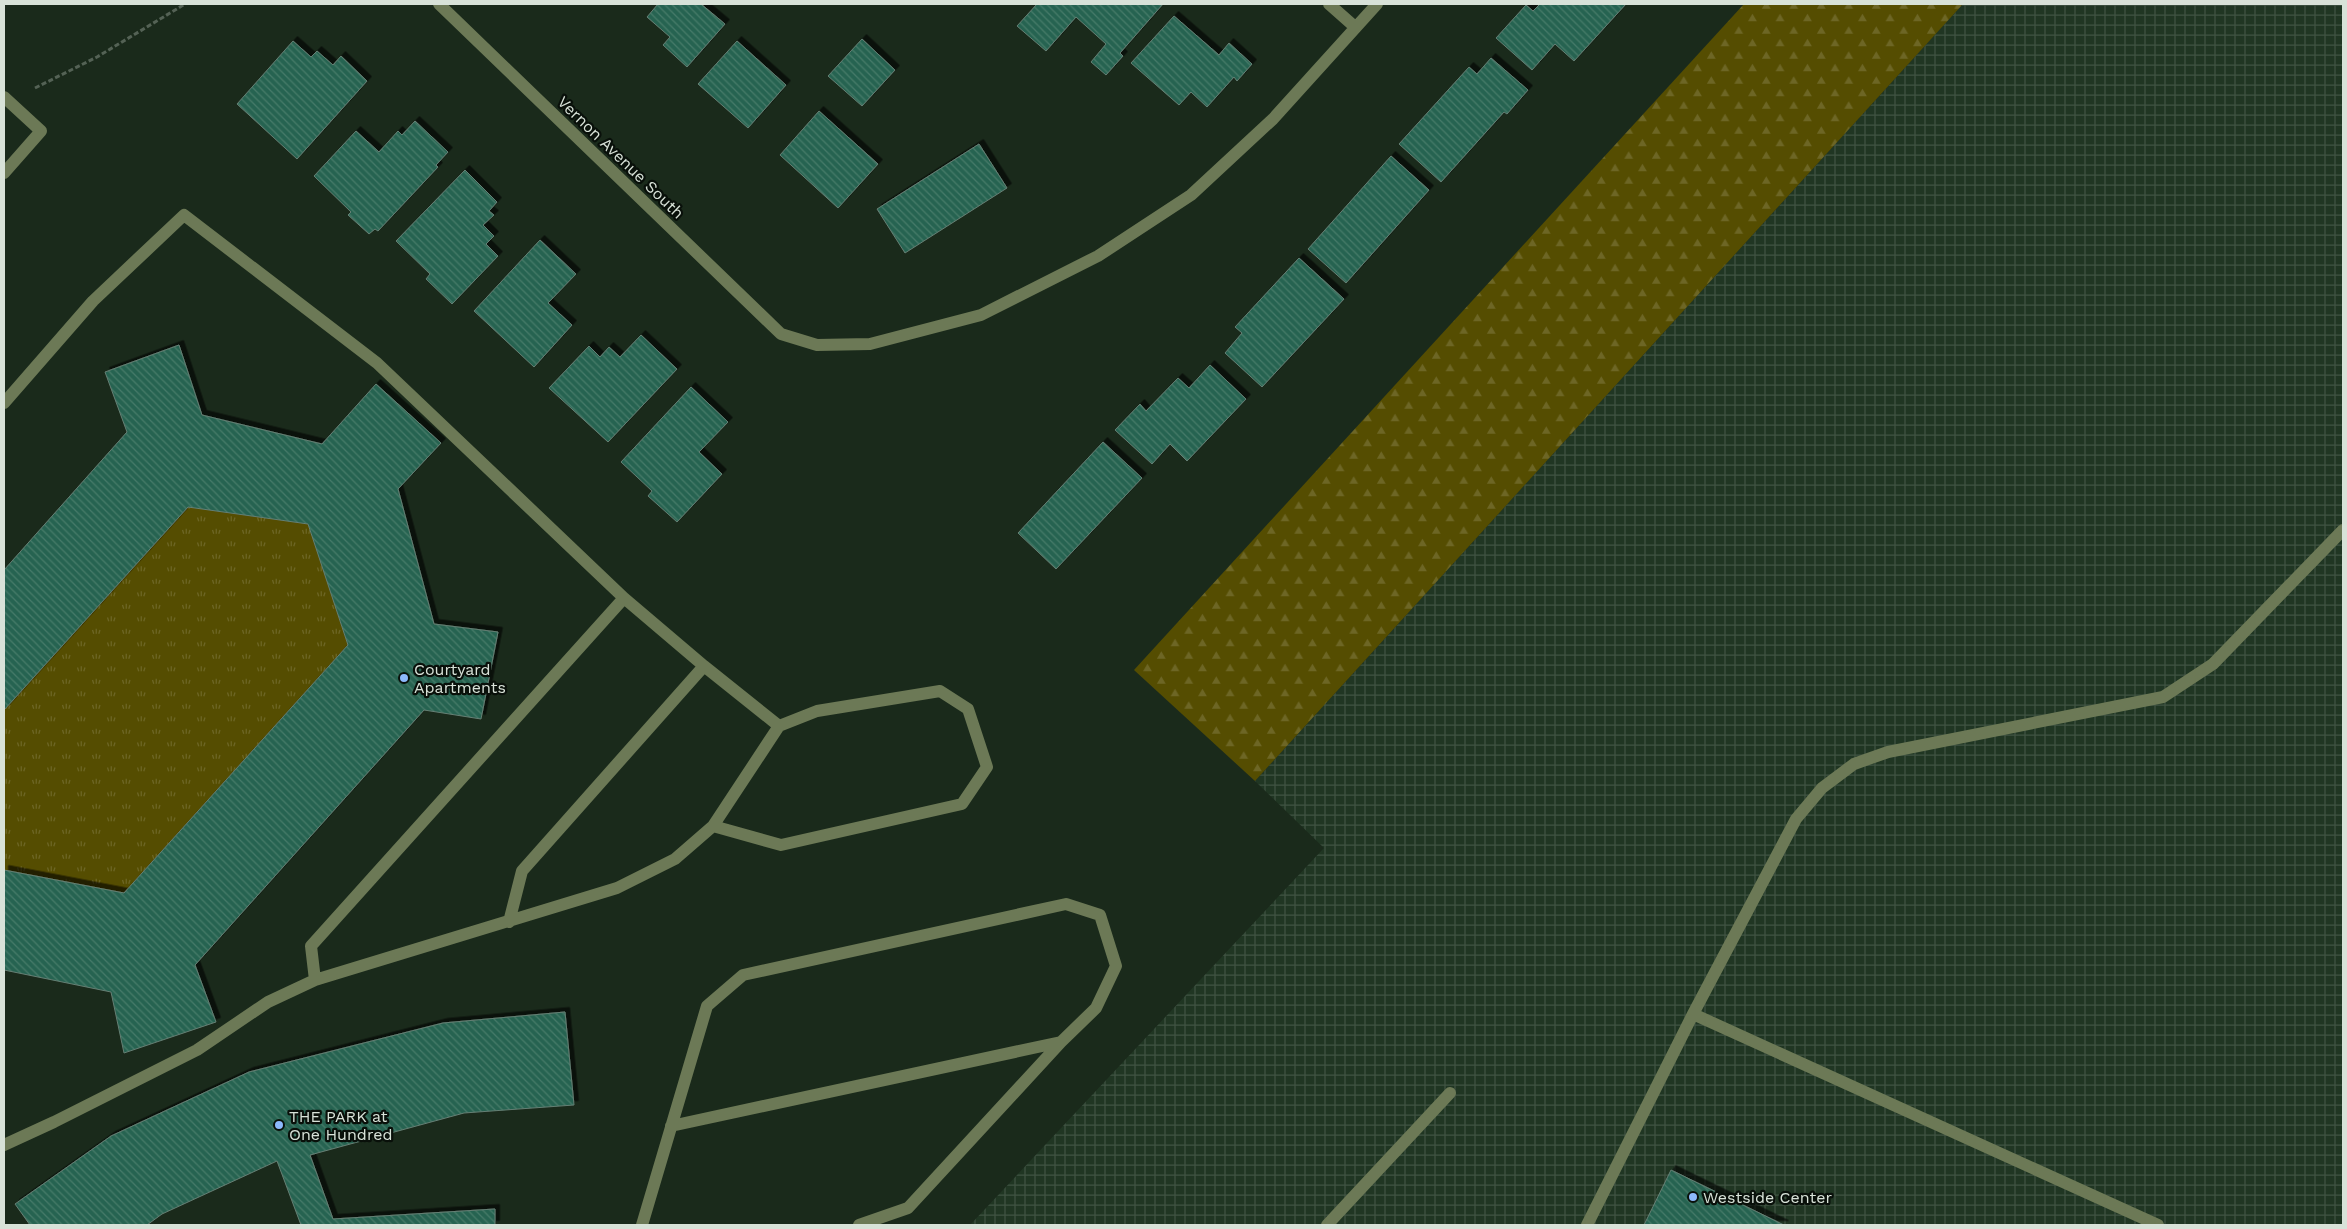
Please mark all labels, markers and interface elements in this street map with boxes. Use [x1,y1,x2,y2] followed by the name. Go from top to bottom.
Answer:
[554,92,688,223] street label: Vernon Avenue South
[414,660,506,697] place label: Courtyard Apartments
[398,672,410,684] marker: Courtyard Apartments
[289,1107,392,1144] place label: THE PARK at One Hundred
[273,1119,285,1131] marker: THE PARK at One Hundred
[1703,1188,1833,1207] place label: Westside Center
[1687,1191,1699,1203] marker: Westside Center

